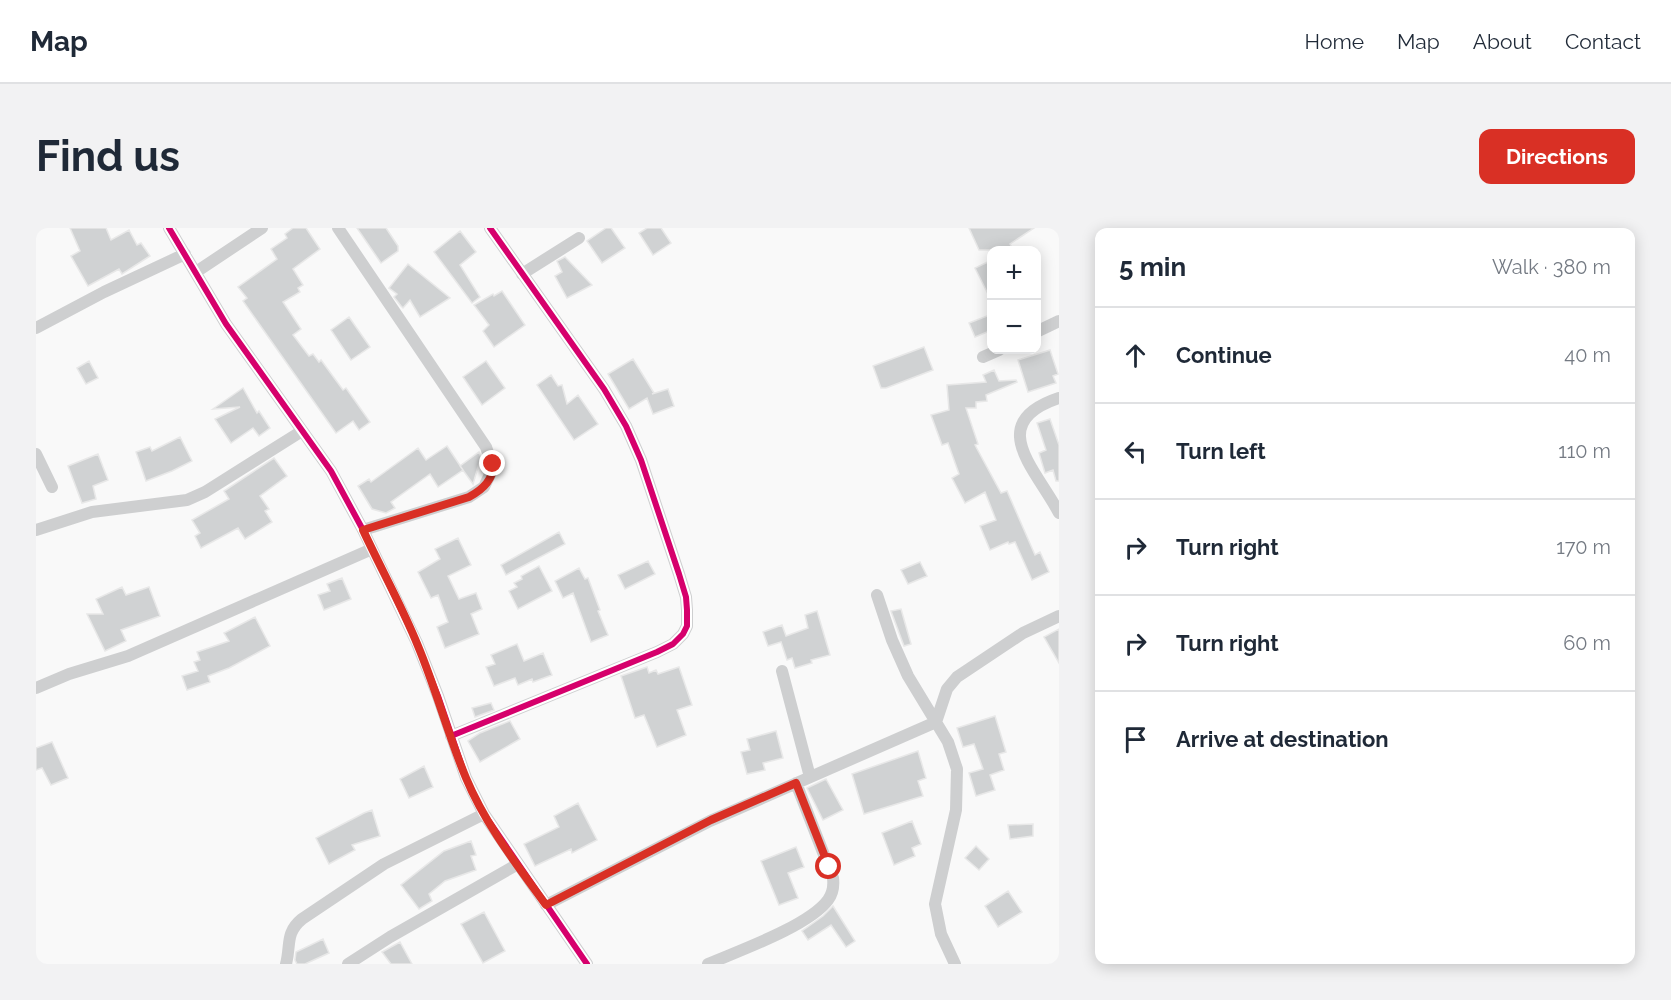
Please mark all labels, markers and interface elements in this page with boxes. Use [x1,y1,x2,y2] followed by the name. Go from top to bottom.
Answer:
[30,25,88,58] text: Map
[1305,29,1364,54] text: Home
[1397,29,1440,54] text: Map
[1473,29,1532,54] text: About
[1565,29,1641,54] text: Contact
[1479,129,1635,184] button: Directions
[36,132,180,181] text: Find us
[987,246,1041,354] map controls
[987,246,1041,300] button: +
[1119,252,1186,282] text: 5 min
[1492,255,1611,279] text: Walk · 380 m
[987,300,1041,354] button: −
[1119,339,1152,372] icon: ahead
[1176,342,1272,368] text: Continue
[1564,343,1611,367] text: 40 m
[1119,435,1152,468] icon: left
[1176,438,1266,464] text: Turn left
[1558,439,1611,463] text: 110 m
[479,450,505,476] route end
[1119,531,1152,564] icon: right
[1176,534,1279,560] text: Turn right
[1556,535,1611,559] text: 170 m
[1119,627,1152,660] icon: right
[1176,630,1279,656] text: Turn right
[1563,631,1611,655] text: 60 m
[1119,723,1152,756] icon: arrive
[1176,726,1389,752] text: Arrive at destination
[815,853,841,879] route start

